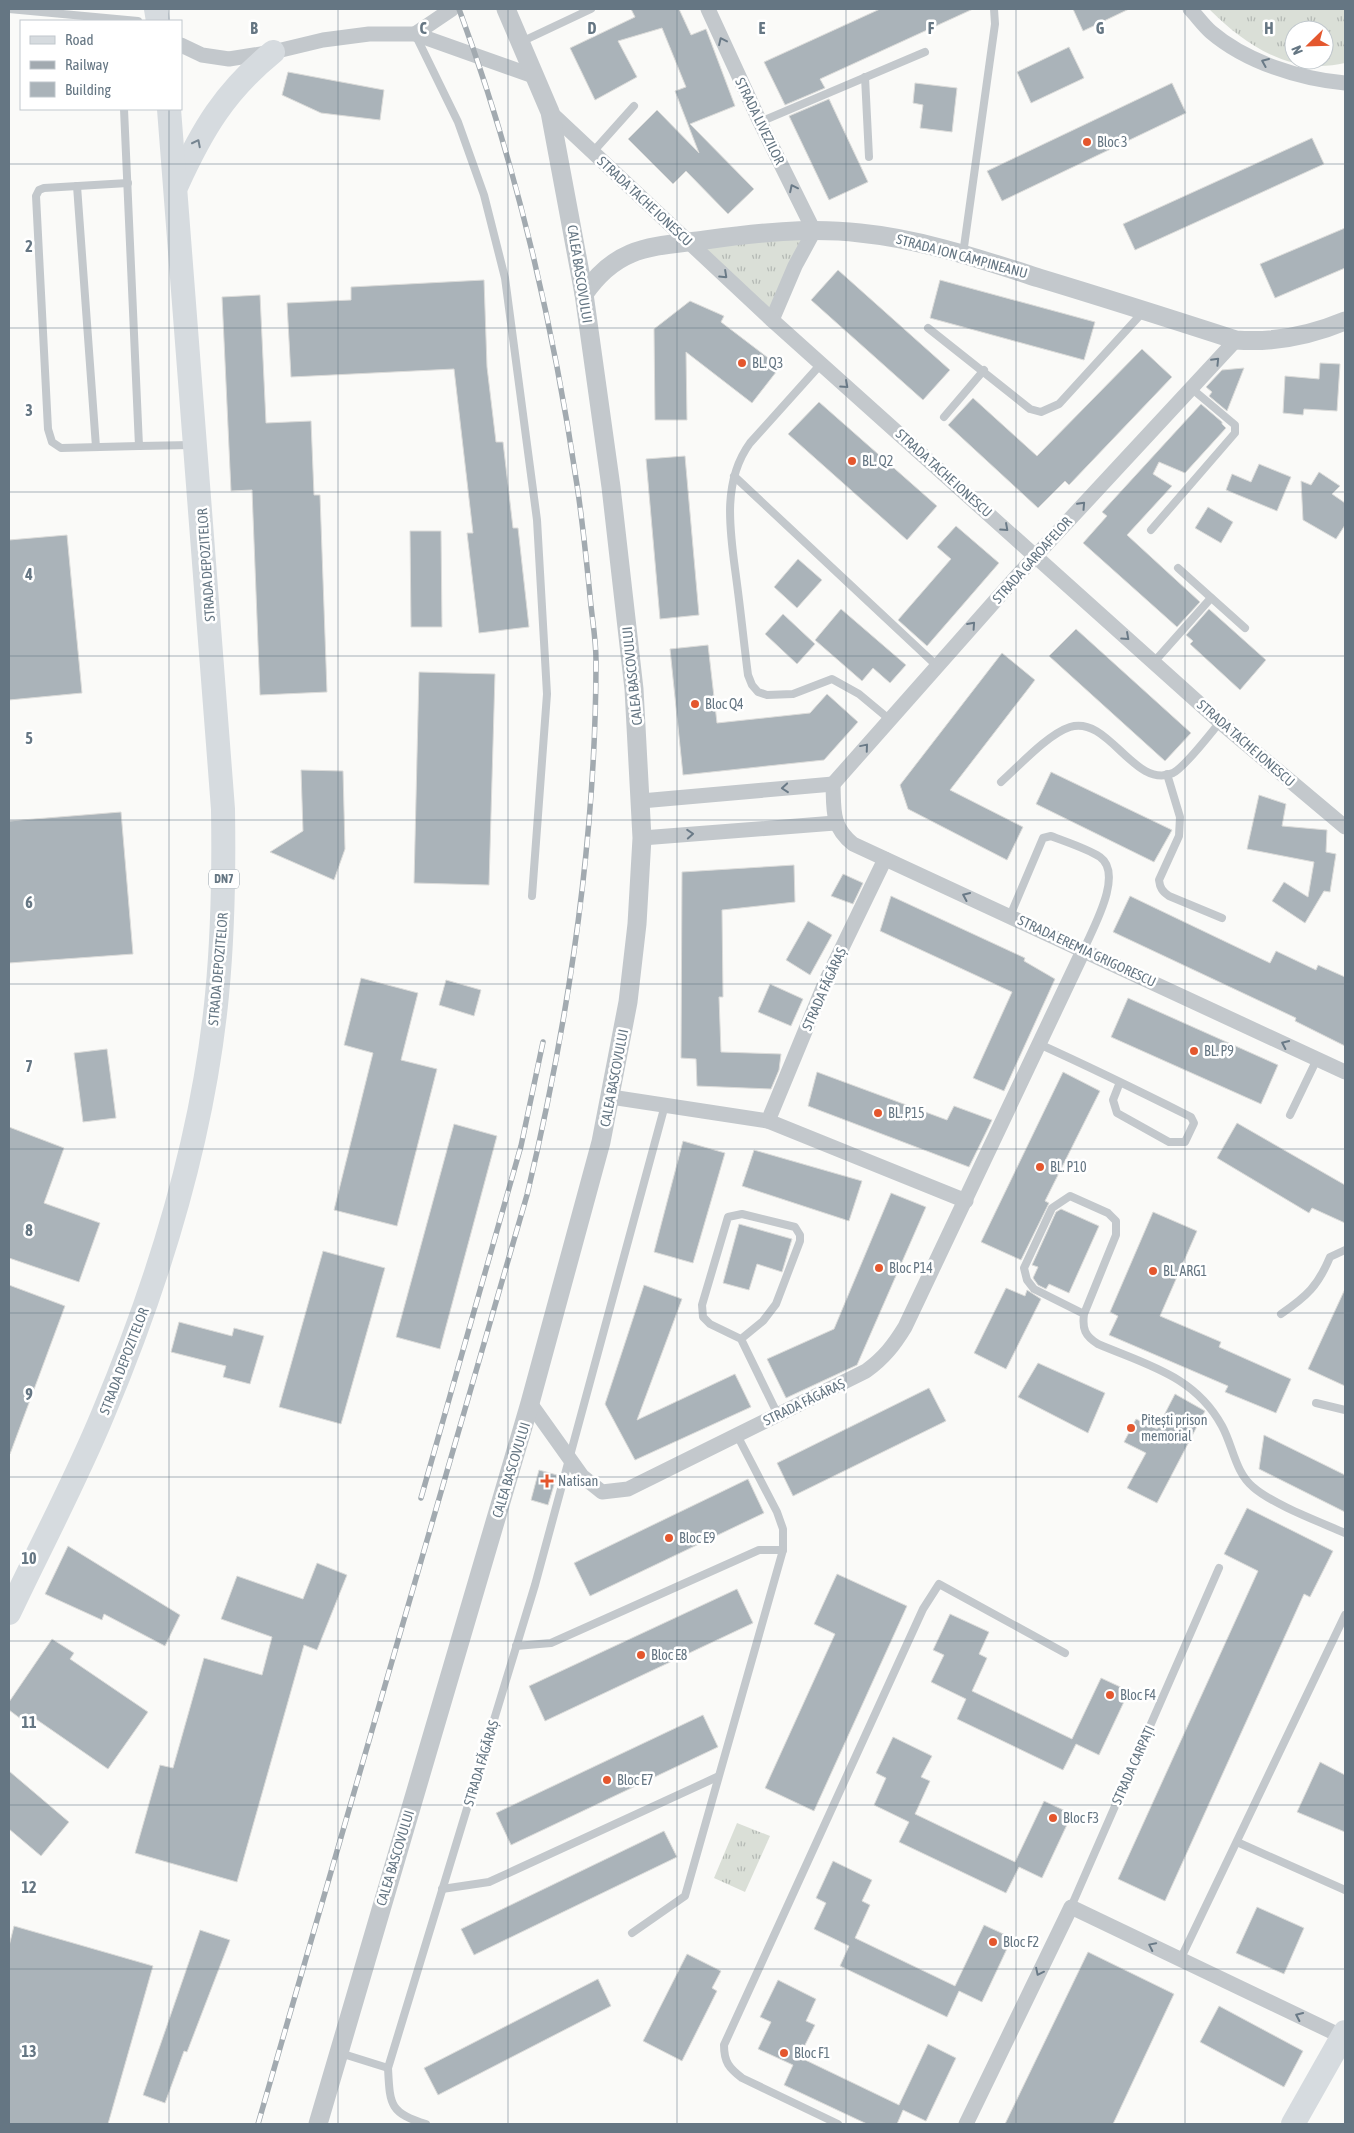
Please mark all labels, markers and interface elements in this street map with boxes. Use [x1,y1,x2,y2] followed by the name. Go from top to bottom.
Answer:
[250,19,258,37] text: B
[419,19,427,37] text: C
[588,19,597,37] text: D
[759,19,766,37] text: E
[928,19,935,37] text: F
[1096,19,1105,37] text: G
[1264,19,1274,37] text: H
[20,20,182,110] legend
[1284,20,1334,70] north arrow
[65,31,94,48] text: Road
[718,37,729,46] one-way arrow
[1288,43,1306,57] text: N
[65,56,109,73] text: Railway
[1261,58,1270,69] one-way arrow
[732,75,788,167] street label: STRADA LIVEZILOR
[65,81,111,98] text: Building
[1097,134,1127,150] place label: Bloc 3
[1081,136,1093,148] marker: Bloc 3
[191,139,201,148] one-way arrow
[594,153,696,249] street label: STRADA TACHE IONESCU
[789,184,799,193] one-way arrow
[564,224,596,324] street label: CALEA BASCOVULUI
[895,231,1029,281] street label: STRADA ION CÂMPINEANU
[25,237,33,255] text: 2
[719,269,728,278] one-way arrow
[752,355,783,371] place label: BL. Q3
[736,357,748,369] marker: BL. Q3
[1211,357,1220,366] one-way arrow
[839,379,848,388] one-way arrow
[25,401,33,419] text: 3
[893,426,995,520] street label: STRADA TACHE IONESCU
[862,453,893,469] place label: BL. Q2
[846,455,858,467] marker: BL. Q2
[1076,502,1085,511] one-way arrow
[194,508,218,622] street label: STRADA DEPOZITELOR
[989,514,1075,606] street label: STRADA GAROAFELOR
[1000,522,1009,531] one-way arrow
[24,565,33,583] text: 4
[966,622,975,631] one-way arrow
[619,626,645,726] street label: CALEA BASCOVULUI
[1120,631,1129,640] one-way arrow
[705,696,744,712] place label: Bloc Q4
[1194,696,1298,790] street label: STRADA TACHE IONESCU
[689,698,701,710] marker: Bloc Q4
[25,729,33,747] text: 5
[859,744,867,753] one-way arrow
[780,783,788,794] one-way arrow
[687,829,695,840] one-way arrow
[209,870,239,889] road number: DN7
[962,891,971,902] one-way arrow
[25,893,33,911] text: 6
[205,912,231,1026] street label: STRADA DEPOZITELOR
[1016,912,1158,990] street label: STRADA EREMIA GRIGORESCU
[798,945,849,1033] street label: STRADA FĂGĂRAȘ
[597,1028,631,1128] street label: CALEA BASCOVULUI
[1281,1040,1290,1050] one-way arrow
[1204,1043,1234,1059] place label: BL. P9
[1188,1045,1200,1057] marker: BL. P9
[25,1057,33,1075] text: 7
[888,1105,924,1121] place label: BL. P15
[872,1107,884,1119] marker: BL. P15
[1050,1159,1087,1175] place label: BL. P10
[1034,1161,1046,1173] marker: BL. P10
[25,1221,33,1239] text: 8
[889,1260,933,1276] place label: Bloc P14
[873,1262,885,1274] marker: Bloc P14
[1163,1263,1207,1279] place label: BL. ARG1
[1147,1265,1159,1277] marker: BL. ARG1
[96,1305,152,1417] street label: STRADA DEPOZITELOR
[760,1374,847,1429] street label: STRADA FĂGĂRAȘ
[25,1385,33,1403] text: 9
[1141,1412,1207,1444] place label: Pitești prison memorial
[489,1420,533,1520] street label: CALEA BASCOVULUI
[1125,1422,1137,1434] marker: Pitești prison memorial
[558,1473,598,1489] place label: Natisan
[540,1474,554,1488] marker: Natisan
[679,1530,715,1546] place label: Bloc E9
[663,1532,675,1544] marker: Bloc E9
[21,1549,37,1567] text: 10
[651,1647,688,1663] place label: Bloc E8
[635,1649,647,1661] marker: Bloc E8
[1120,1687,1157,1703] place label: Bloc F4
[1104,1689,1116,1701] marker: Bloc F4
[21,1713,37,1731] text: 11
[459,1718,502,1808] street label: STRADA FĂGĂRAȘ
[1108,1723,1158,1807] street label: STRADA CARPAȚI
[617,1772,653,1788] place label: Bloc E7
[601,1774,613,1786] marker: Bloc E7
[373,1808,417,1908] street label: CALEA BASCOVULUI
[1063,1810,1099,1826] place label: Bloc F3
[1047,1812,1059,1824] marker: Bloc F3
[21,1878,37,1896] text: 12
[1003,1934,1039,1950] place label: Bloc F2
[987,1936,999,1948] marker: Bloc F2
[1148,1942,1157,1953] one-way arrow
[1035,1967,1046,1976] one-way arrow
[1295,2012,1304,2022] one-way arrow
[21,2042,37,2060] text: 13
[794,2045,830,2061] place label: Bloc F1
[778,2047,790,2059] marker: Bloc F1

